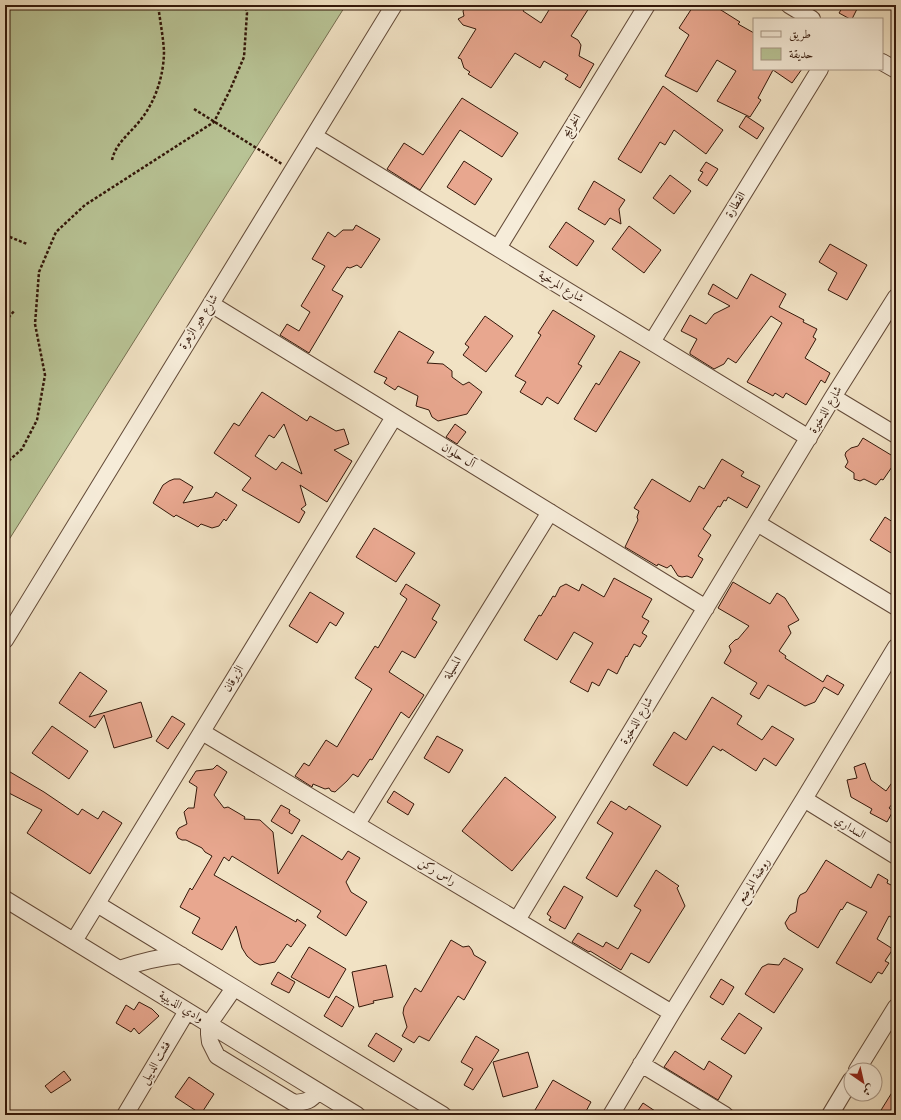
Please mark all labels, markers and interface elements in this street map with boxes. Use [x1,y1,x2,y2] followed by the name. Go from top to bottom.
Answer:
[753,18,883,70] legend
[789,29,811,42] text: طريق
[789,49,813,62] text: حديقة
[560,112,586,141] street label: الخرايج
[724,190,749,220] street label: القطارة
[534,269,586,309] street label: شارع المرخية
[177,292,224,354] street label: شارع هير الزهرة
[807,384,848,438] street label: شارع الذخيرة
[439,439,480,471] street label: آل حلوان
[441,654,465,682] street label: المسيلة
[222,663,247,694] street label: الزبرقان
[618,695,659,749] street label: شارع الذخيرة
[831,814,868,845] street label: السداري
[415,855,458,890] street label: راس ركن
[735,856,776,908] street label: روضة الموضع
[155,989,206,1028] street label: وادي الذيبية
[139,1039,175,1088] street label: فشت الديبل
[843,1062,883,1102] north arrow
[860,1081,875,1097] text: ش

